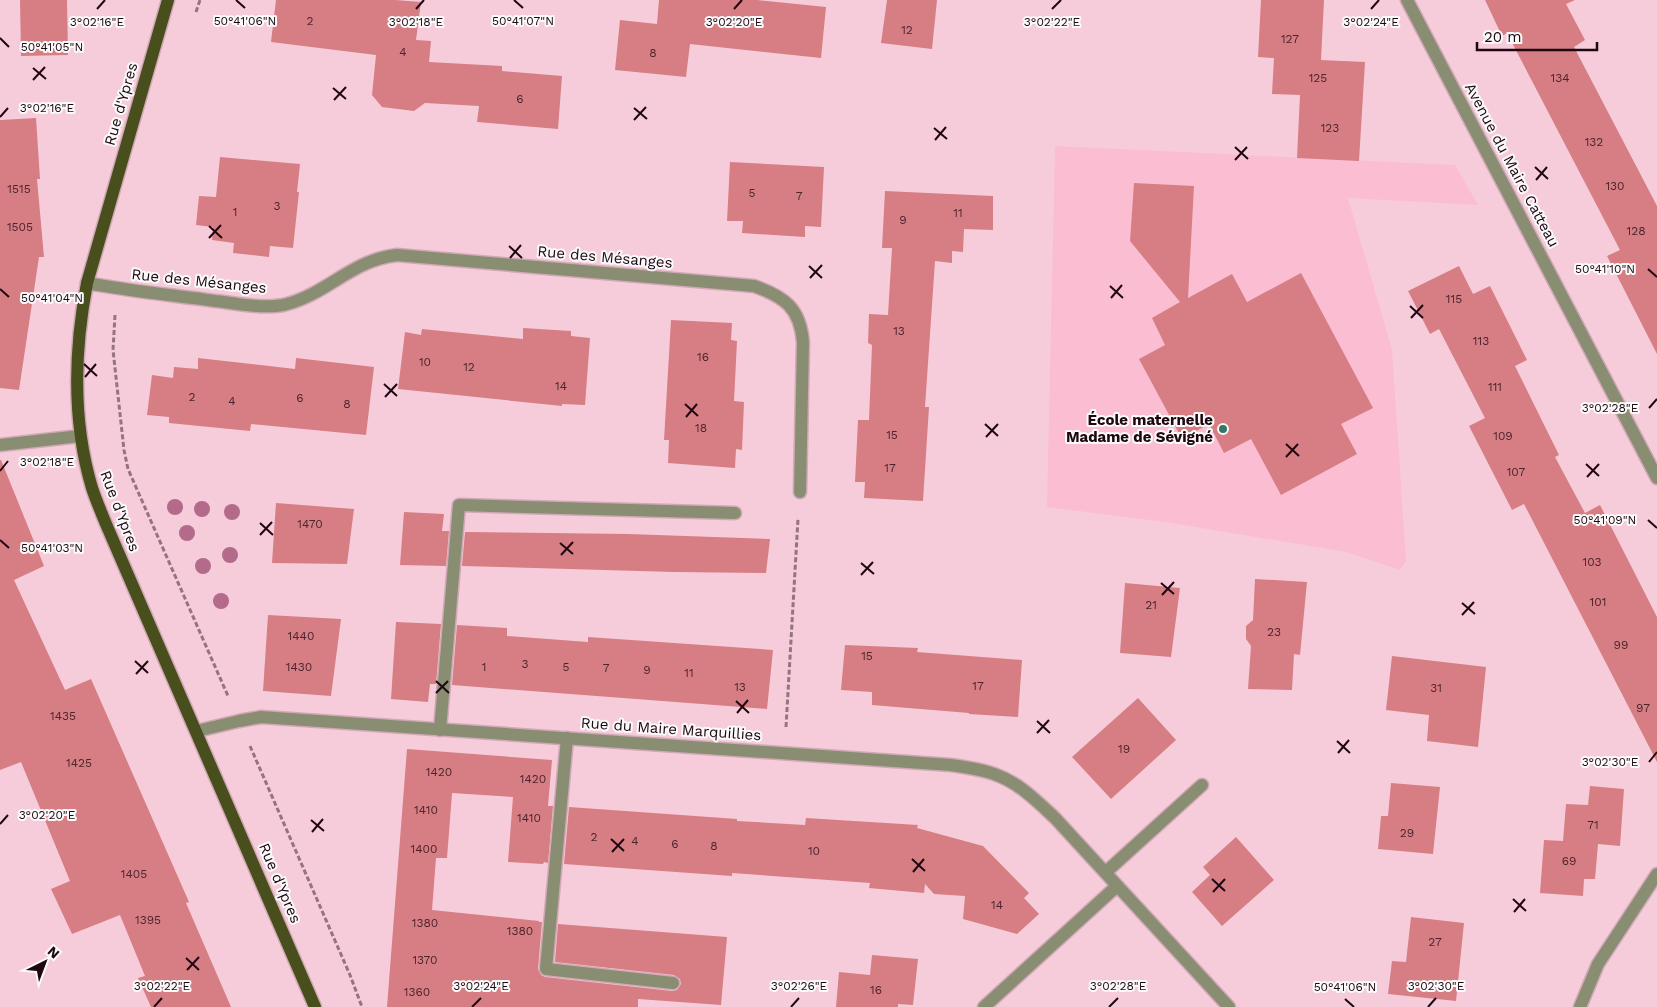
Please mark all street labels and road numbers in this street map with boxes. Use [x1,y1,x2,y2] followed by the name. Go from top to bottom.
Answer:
[101,60,141,147] street label: Rue d'Ypres
[1461,80,1563,250] street label: Avenue du Maire Catteau
[537,242,673,272] street label: Rue des Mésanges
[131,265,267,297] street label: Rue des Mésanges
[96,468,144,554] street label: Rue d'Ypres
[580,714,762,744] street label: Rue du Maire Marquillies
[255,840,305,926] street label: Rue d'Ypres

